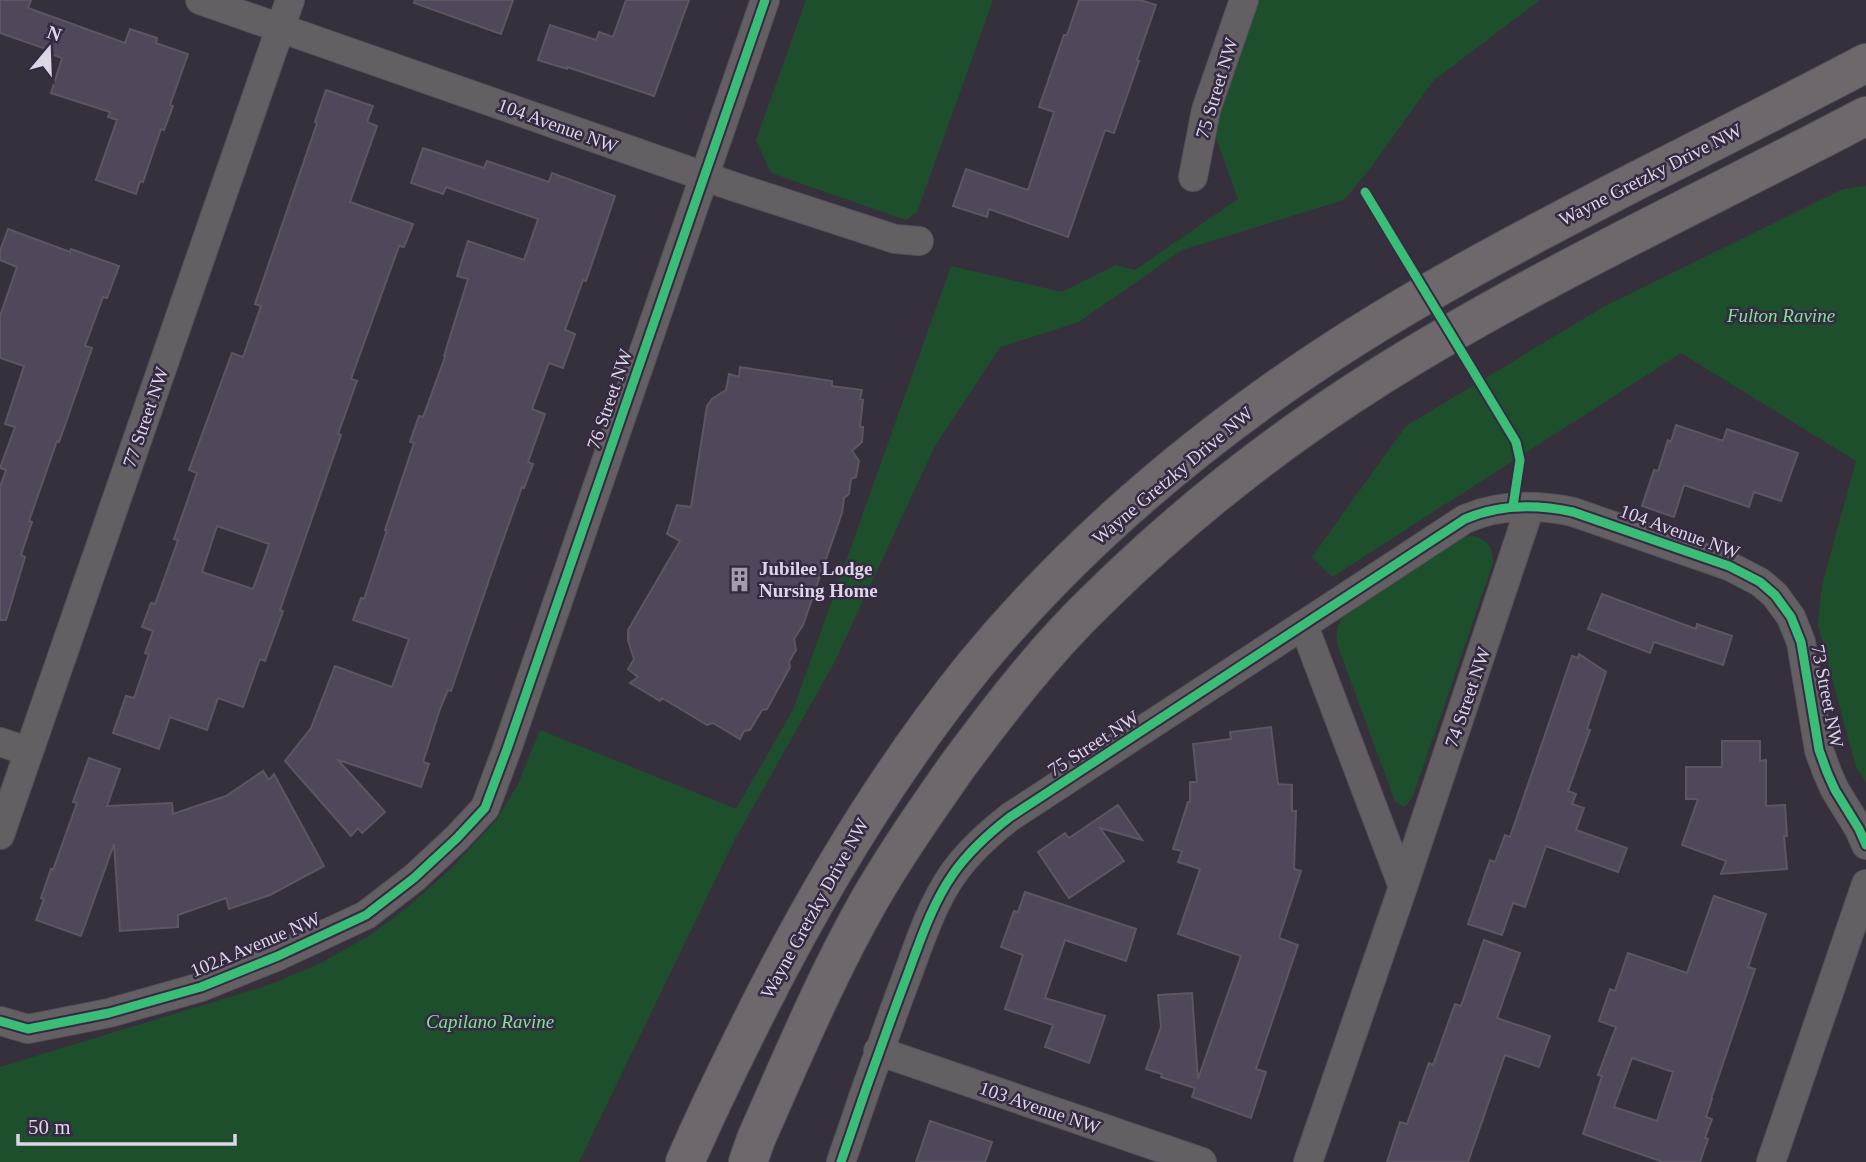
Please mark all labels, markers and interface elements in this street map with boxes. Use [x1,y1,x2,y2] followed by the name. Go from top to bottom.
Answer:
[14,14,84,84] north arrow
[44,21,65,46] text: N
[1191,35,1242,141] street label: 75 Street NW
[495,94,621,157] street label: 104 Avenue NW
[1555,119,1745,230] street label: Wayne Gretzky Drive NW
[1726,305,1835,326] park label: Fulton Ravine
[583,346,636,452] street label: 76 Street NW
[119,364,172,470] street label: 77 Street NW
[1088,402,1257,549] street label: Wayne Gretzky Drive NW
[1617,500,1743,563] street label: 104 Avenue NW
[759,558,878,601] place label: Jubilee Lodge Nursing Home
[725,565,753,593] building icon: Jubilee Lodge Nursing Home
[1807,643,1848,749] street label: 73 Street NW
[1441,644,1494,750] street label: 74 Street NW
[1044,706,1143,781] street label: 75 Street NW
[756,814,873,1002] street label: Wayne Gretzky Drive NW
[187,908,323,981] street label: 102A Avenue NW
[426,1011,554,1032] park label: Capilano Ravine
[977,1077,1103,1138] street label: 103 Avenue NW
[18,1102,234,1146] scale bar
[28,1115,71,1139] text: 50 m

